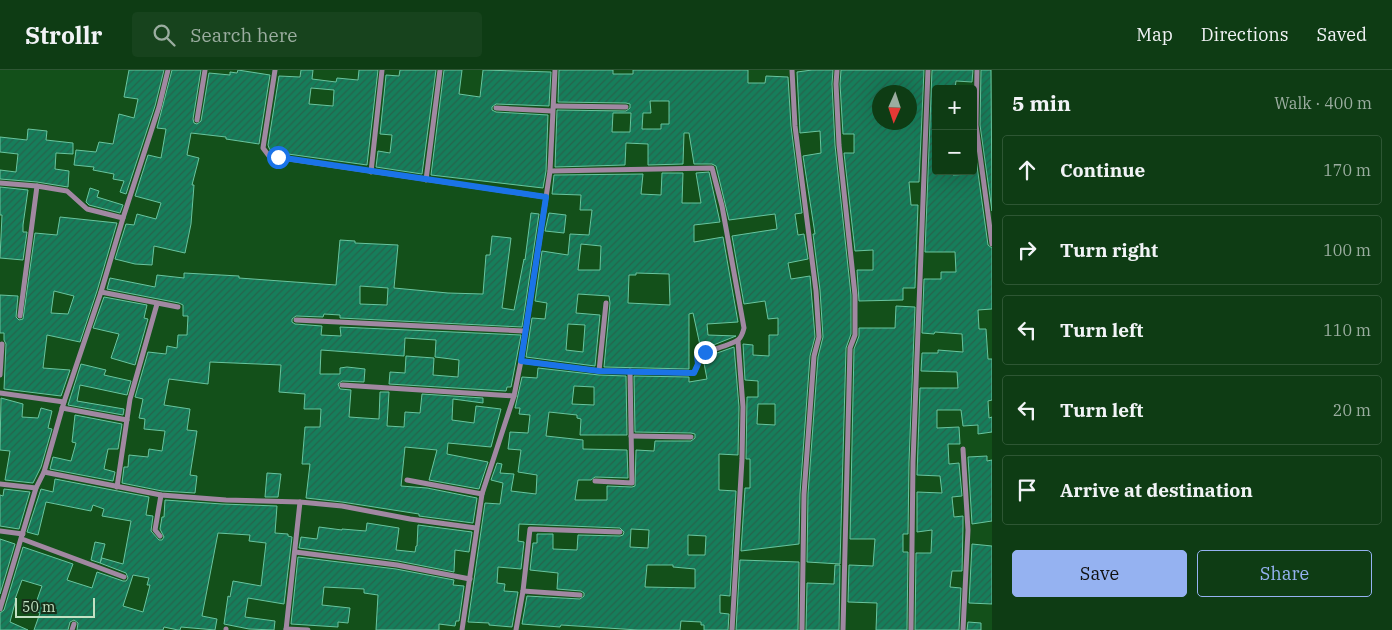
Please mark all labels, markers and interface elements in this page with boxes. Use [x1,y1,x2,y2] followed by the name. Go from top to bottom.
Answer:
[132,12,482,57] search box
[25,19,102,51] text: Strollr
[150,21,178,49] icon: search
[190,23,297,47] text: Search here
[1136,23,1173,46] text: Map
[1201,23,1289,46] text: Directions
[1317,23,1367,46] text: Saved
[872,85,917,130] north arrow
[932,85,977,175] map controls
[932,85,977,130] button: +
[1012,89,1071,117] text: 5 min
[1274,93,1372,113] text: Walk · 400 m
[932,130,977,175] button: −
[267,146,290,169] route start
[1013,156,1041,184] icon: ahead
[1060,158,1145,182] text: Continue
[1323,160,1371,180] text: 170 m
[1013,236,1041,264] icon: right
[1060,238,1158,262] text: Turn right
[1323,240,1371,260] text: 100 m
[1013,316,1041,344] icon: left
[1060,318,1143,342] text: Turn left
[1323,320,1371,340] text: 110 m
[694,341,717,364] route end
[1013,396,1041,424] icon: left
[1060,398,1143,422] text: Turn left
[1333,400,1371,420] text: 20 m
[1013,476,1041,504] icon: arrive
[1060,478,1253,502] text: Arrive at destination
[1012,550,1187,597] button: Save
[1197,550,1372,597] button: Share
[15,595,95,618] scale bar
[22,598,55,616] text: 50 m

